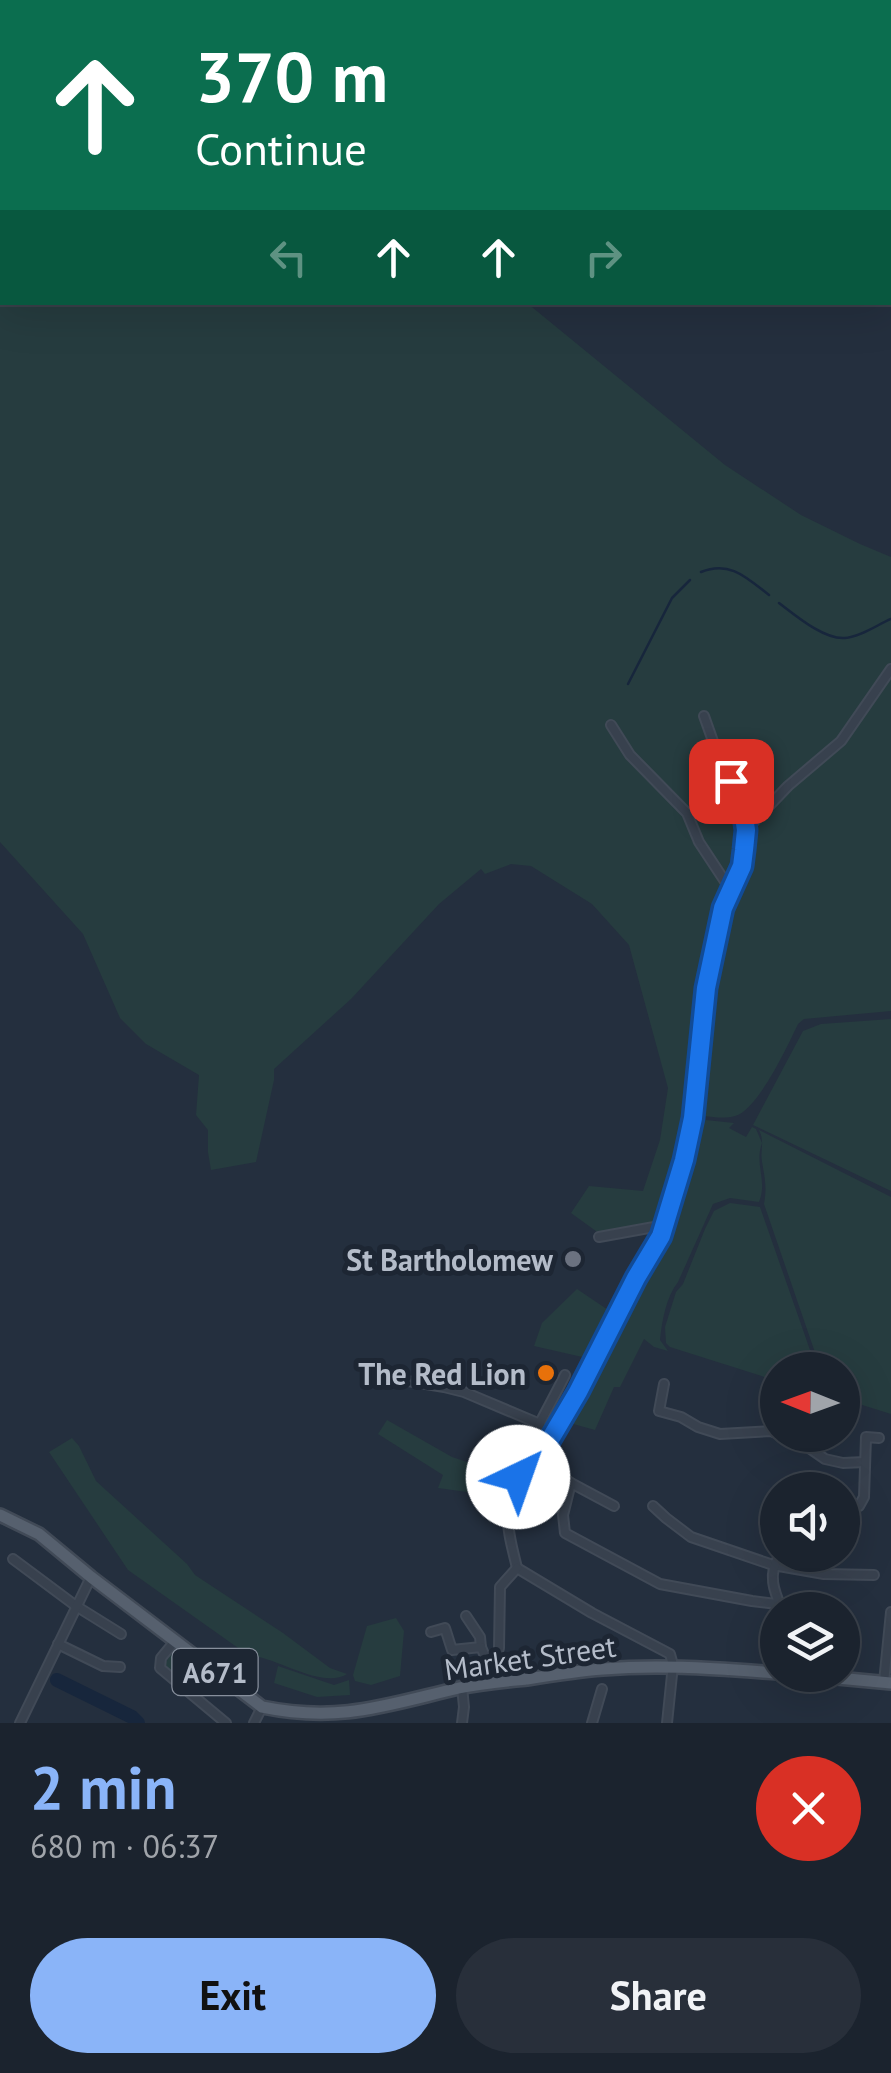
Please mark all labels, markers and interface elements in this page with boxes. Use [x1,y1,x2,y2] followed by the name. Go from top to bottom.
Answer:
[195,31,388,121] text: 370 m
[30,40,160,170] icon: ahead
[195,119,367,177] text: Continue
[261,230,316,285] icon: left
[366,230,421,285] icon: ahead
[471,230,526,285] icon: ahead
[576,230,631,285] icon: right
[689,739,774,824] pin
[704,754,759,809] icon: arrive
[346,1240,553,1279] place label: St Bartholomew
[562,1248,584,1270] marker: St Bartholomew
[760,1352,860,1452] north arrow
[760,1352,860,1692] map controls
[358,1354,526,1393] place label: The Red Lion
[535,1362,557,1384] marker: The Red Lion
[466,1425,570,1529] position arrow
[760,1472,860,1572] button: sound
[760,1592,860,1692] button: layers
[442,1626,618,1688] street label: Market Street
[172,1649,258,1695] road number: A671
[30,1748,176,1826] text: 2 min
[756,1756,861,1861] button: close
[30,1825,219,1867] text: 680 m · 06:37
[30,1938,436,2053] button: Exit
[456,1938,861,2053] button: Share

